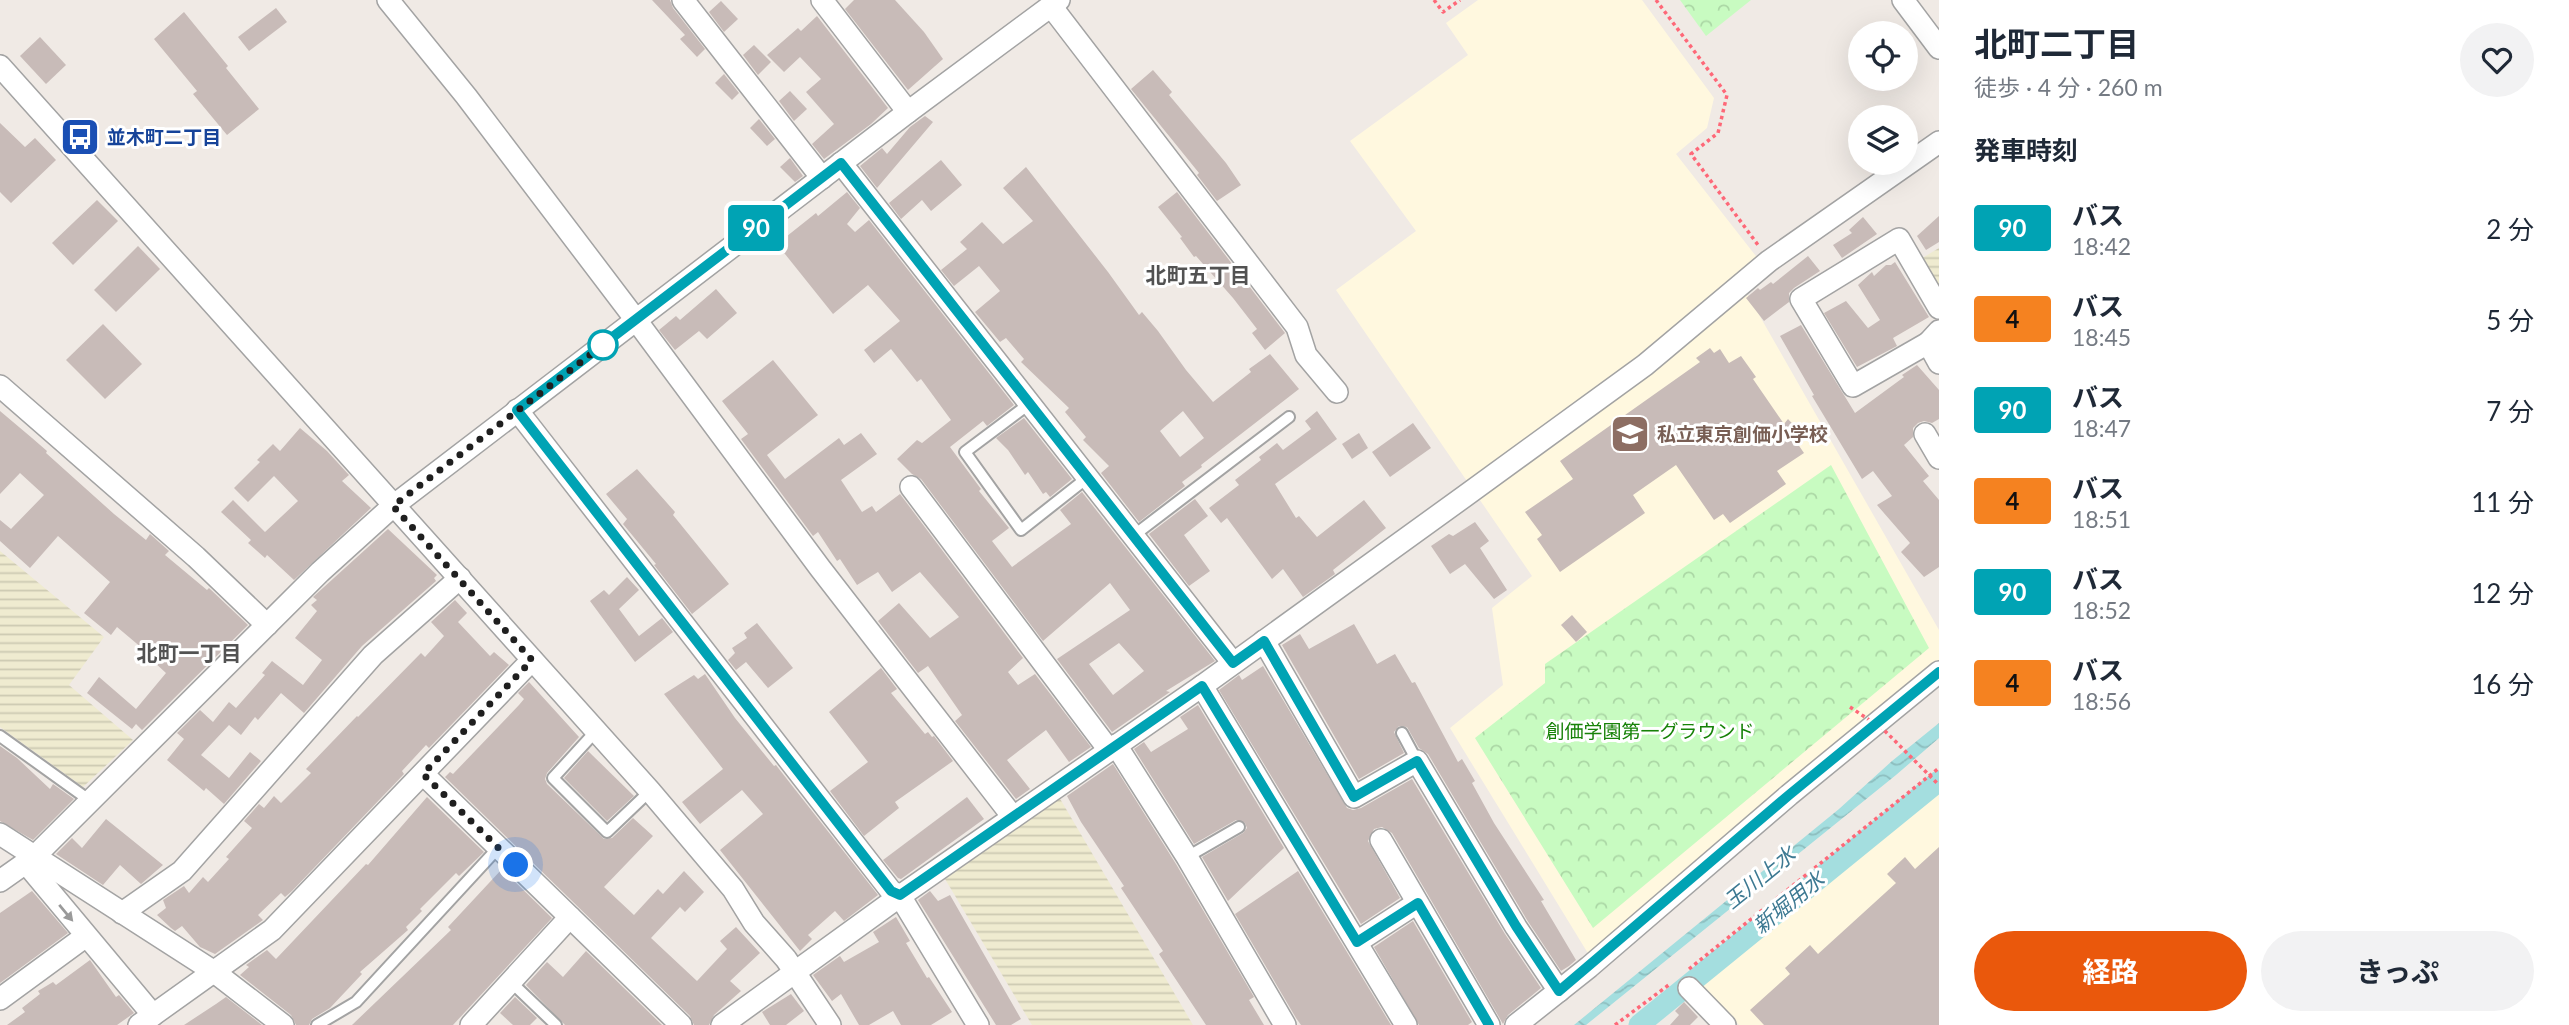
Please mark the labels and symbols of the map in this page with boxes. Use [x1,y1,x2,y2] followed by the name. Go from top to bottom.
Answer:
[59,116,101,158] bus stop icon: 並木町二丁目
[107,125,221,148] place label: 並木町二丁目
[724,205,788,251] line badge: 90
[1146,262,1251,287] district label: 北町五丁目
[588,330,618,360] unlabelled marker
[1609,413,1651,455] school or university icon: 私立東京創価小学校
[1657,422,1828,445] place label: 私立東京創価小学校
[137,640,242,665] district label: 北町一丁目
[1545,719,1755,742] park label: 創価学園第一グラウンド
[1719,839,1801,913] water label: 玉川上水
[498,847,533,882] your location
[1748,864,1830,938] water label: 新堀用水
[59,903,74,921] one-way arrow

